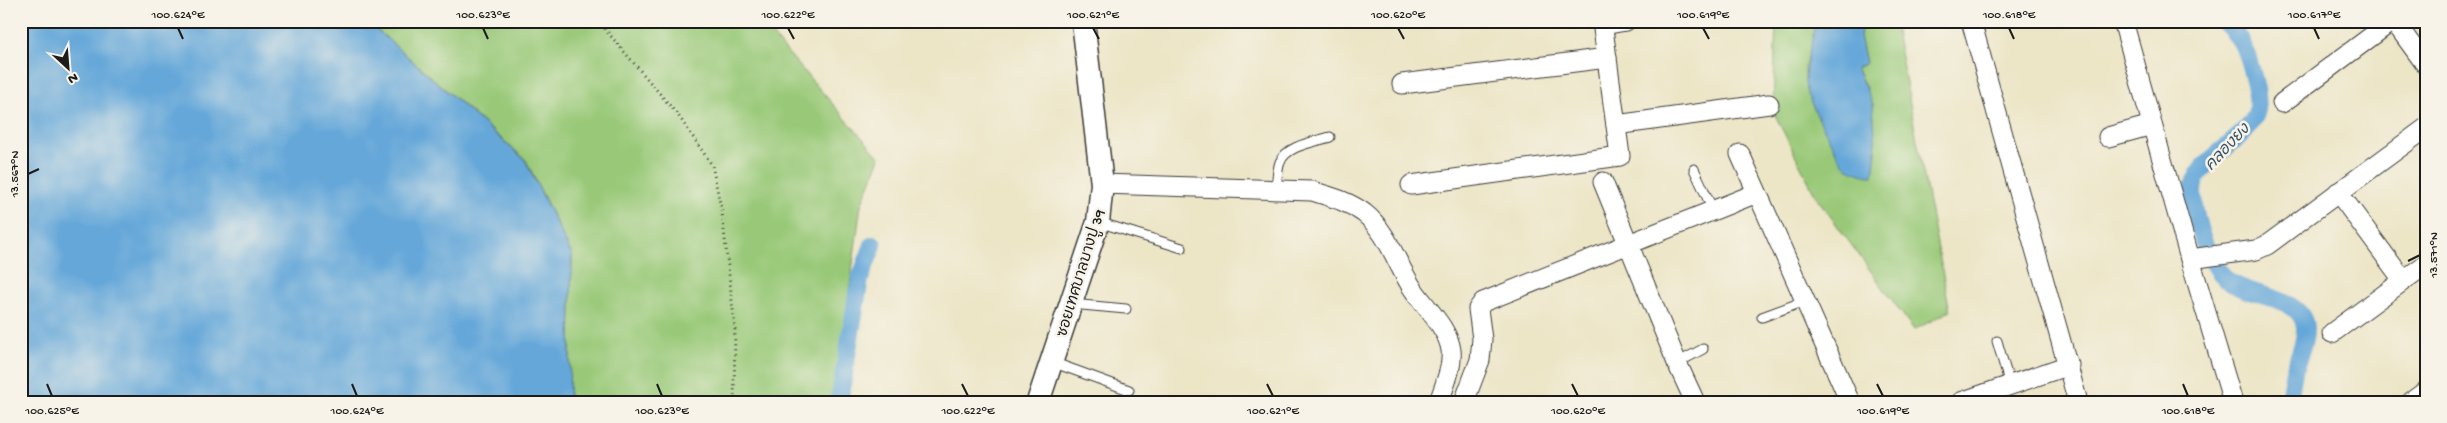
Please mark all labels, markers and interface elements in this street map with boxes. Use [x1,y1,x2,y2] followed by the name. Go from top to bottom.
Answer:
[151,9,205,23] text: 100.624°E
[455,9,510,23] text: 100.623°E
[761,9,815,23] text: 100.622°E
[1066,9,1119,23] text: 100.621°E
[1370,9,1425,23] text: 100.620°E
[1676,9,1730,23] text: 100.619°E
[1982,9,2036,23] text: 100.618°E
[2287,9,2341,23] text: 100.617°E
[42,42,92,92] north arrow
[65,68,80,87] text: N
[2202,120,2256,176] water label: คลองยง
[9,150,23,198] text: 13.567°N
[1052,207,1110,340] street label: ซอยเทศบาลบางปู 39
[2428,232,2442,279] text: 13.571°N
[24,405,79,419] text: 100.625°E
[330,405,384,419] text: 100.624°E
[634,405,689,419] text: 100.623°E
[941,405,995,419] text: 100.622°E
[1246,405,1299,419] text: 100.621°E
[1550,405,1605,419] text: 100.620°E
[1856,405,1910,419] text: 100.619°E
[2161,405,2215,419] text: 100.618°E

